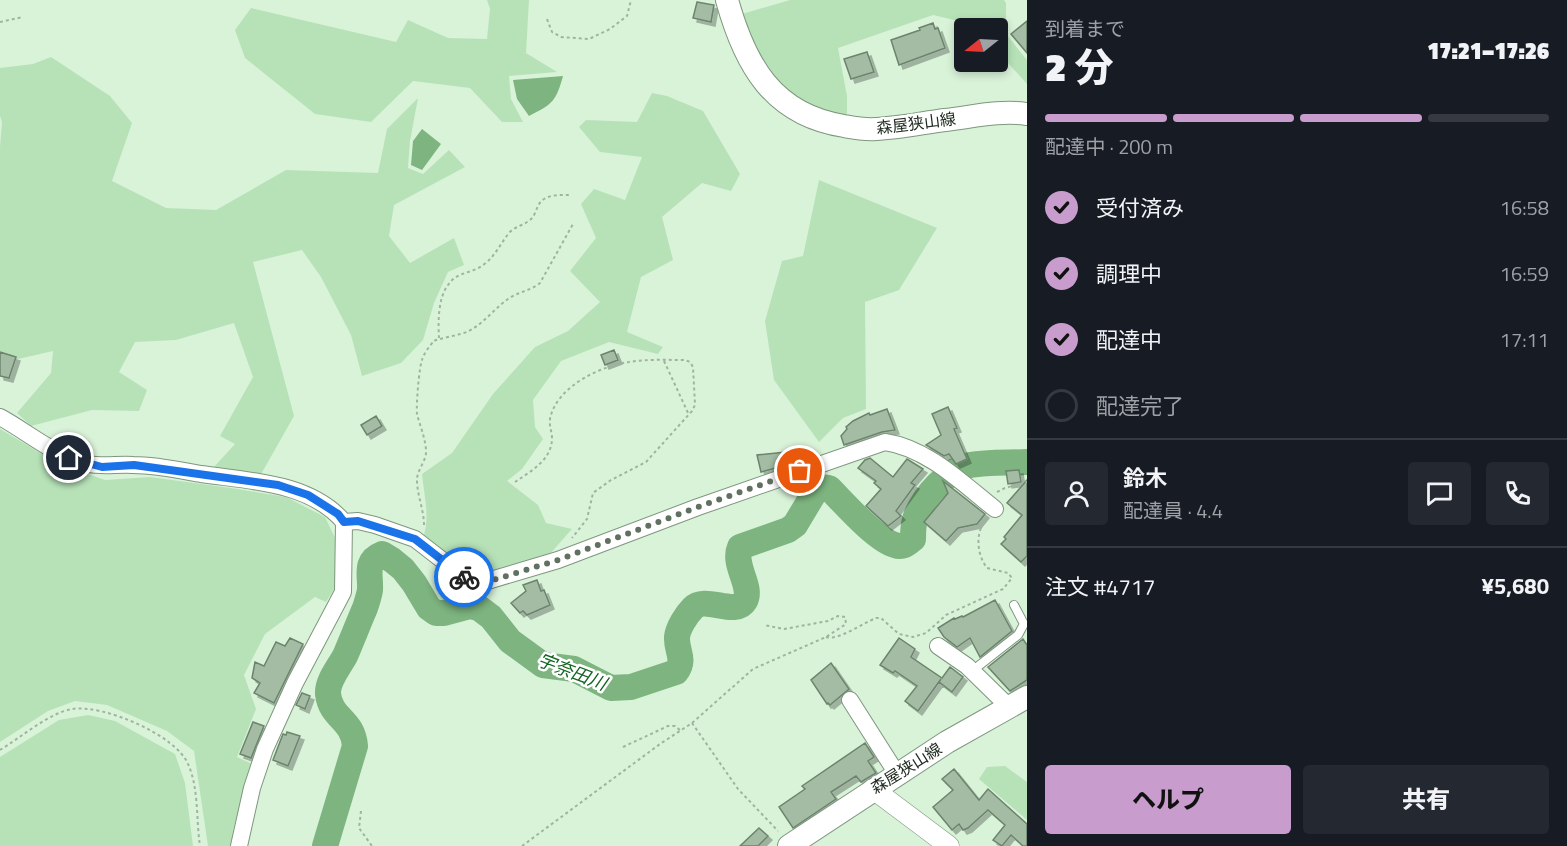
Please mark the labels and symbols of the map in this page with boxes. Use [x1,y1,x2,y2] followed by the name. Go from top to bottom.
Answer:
[954,18,1008,72] north arrow
[875,106,957,140] street label: 森屋狭山線
[43,432,94,483] pin
[774,445,825,496] pin
[434,547,494,607] courier
[534,646,612,698] water label: 宇奈田川
[866,737,946,799] street label: 森屋狭山線

